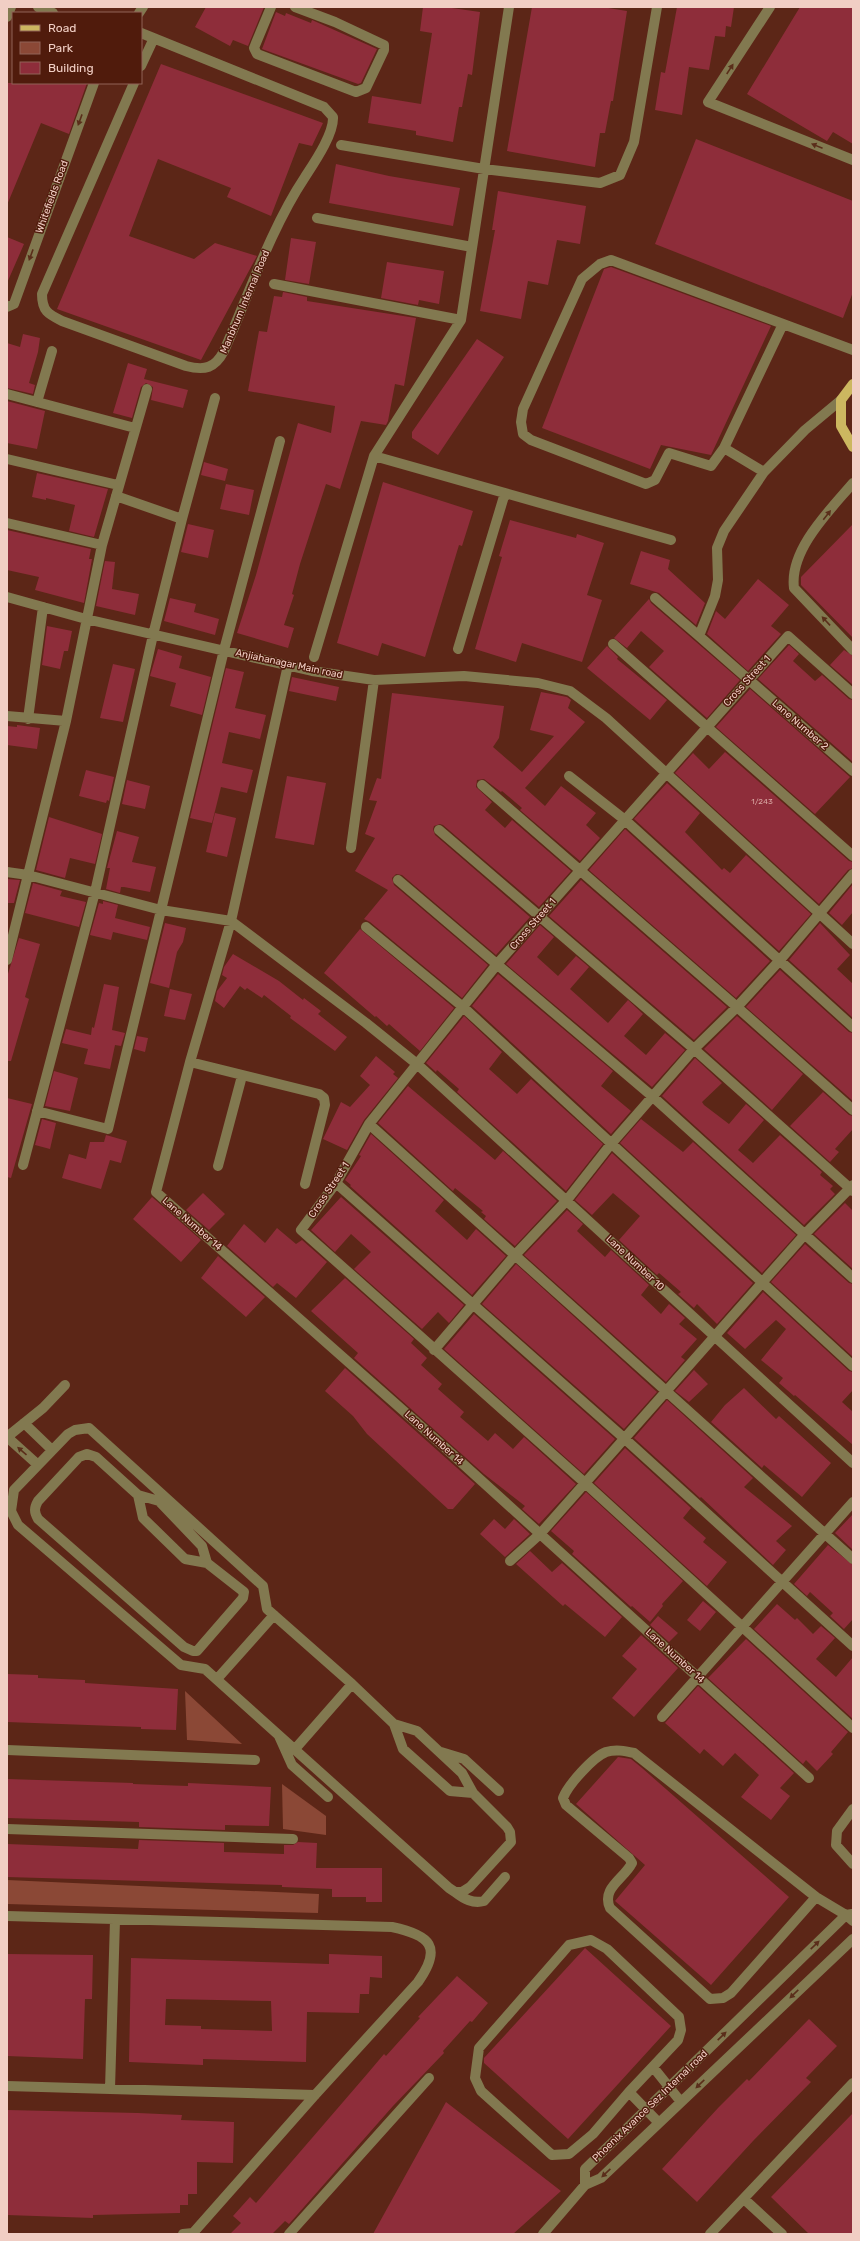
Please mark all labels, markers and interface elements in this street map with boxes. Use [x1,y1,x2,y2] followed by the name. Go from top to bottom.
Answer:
[12,12,142,84] legend
[48,21,76,35] text: Road
[48,41,74,55] text: Park
[48,61,94,75] text: Building
[726,63,733,75] one-way arrow
[77,114,83,126] one-way arrow
[810,142,822,148] one-way arrow
[33,159,71,235] street label: Whitefields Road
[218,248,272,355] street label: Manbhum Internal Road
[28,249,34,261] one-way arrow
[823,509,832,520] one-way arrow
[822,617,831,626] one-way arrow
[234,647,344,681] street label: Anjiahanagar Main road
[721,653,773,709] street label: Cross Street 1
[769,697,831,753] street label: Lane Number 2
[751,797,773,806] house number: 1/243
[507,896,559,952] street label: Cross Street 1
[306,1160,352,1220] street label: Cross Street 1
[160,1195,224,1253] street label: Lane Number 14
[603,1233,667,1293] street label: Lane Number 10
[402,1408,466,1468] street label: Lane Number 14
[17,1446,27,1455] one-way arrow
[643,1626,707,1686] street label: Lane Number 14
[810,1941,820,1950] one-way arrow
[789,1990,799,1999] one-way arrow
[717,2031,727,2041] one-way arrow
[590,2048,710,2164] street label: Phoenix Avance Sez Internal road
[695,2079,705,2089] one-way arrow
[601,2169,611,2178] one-way arrow

